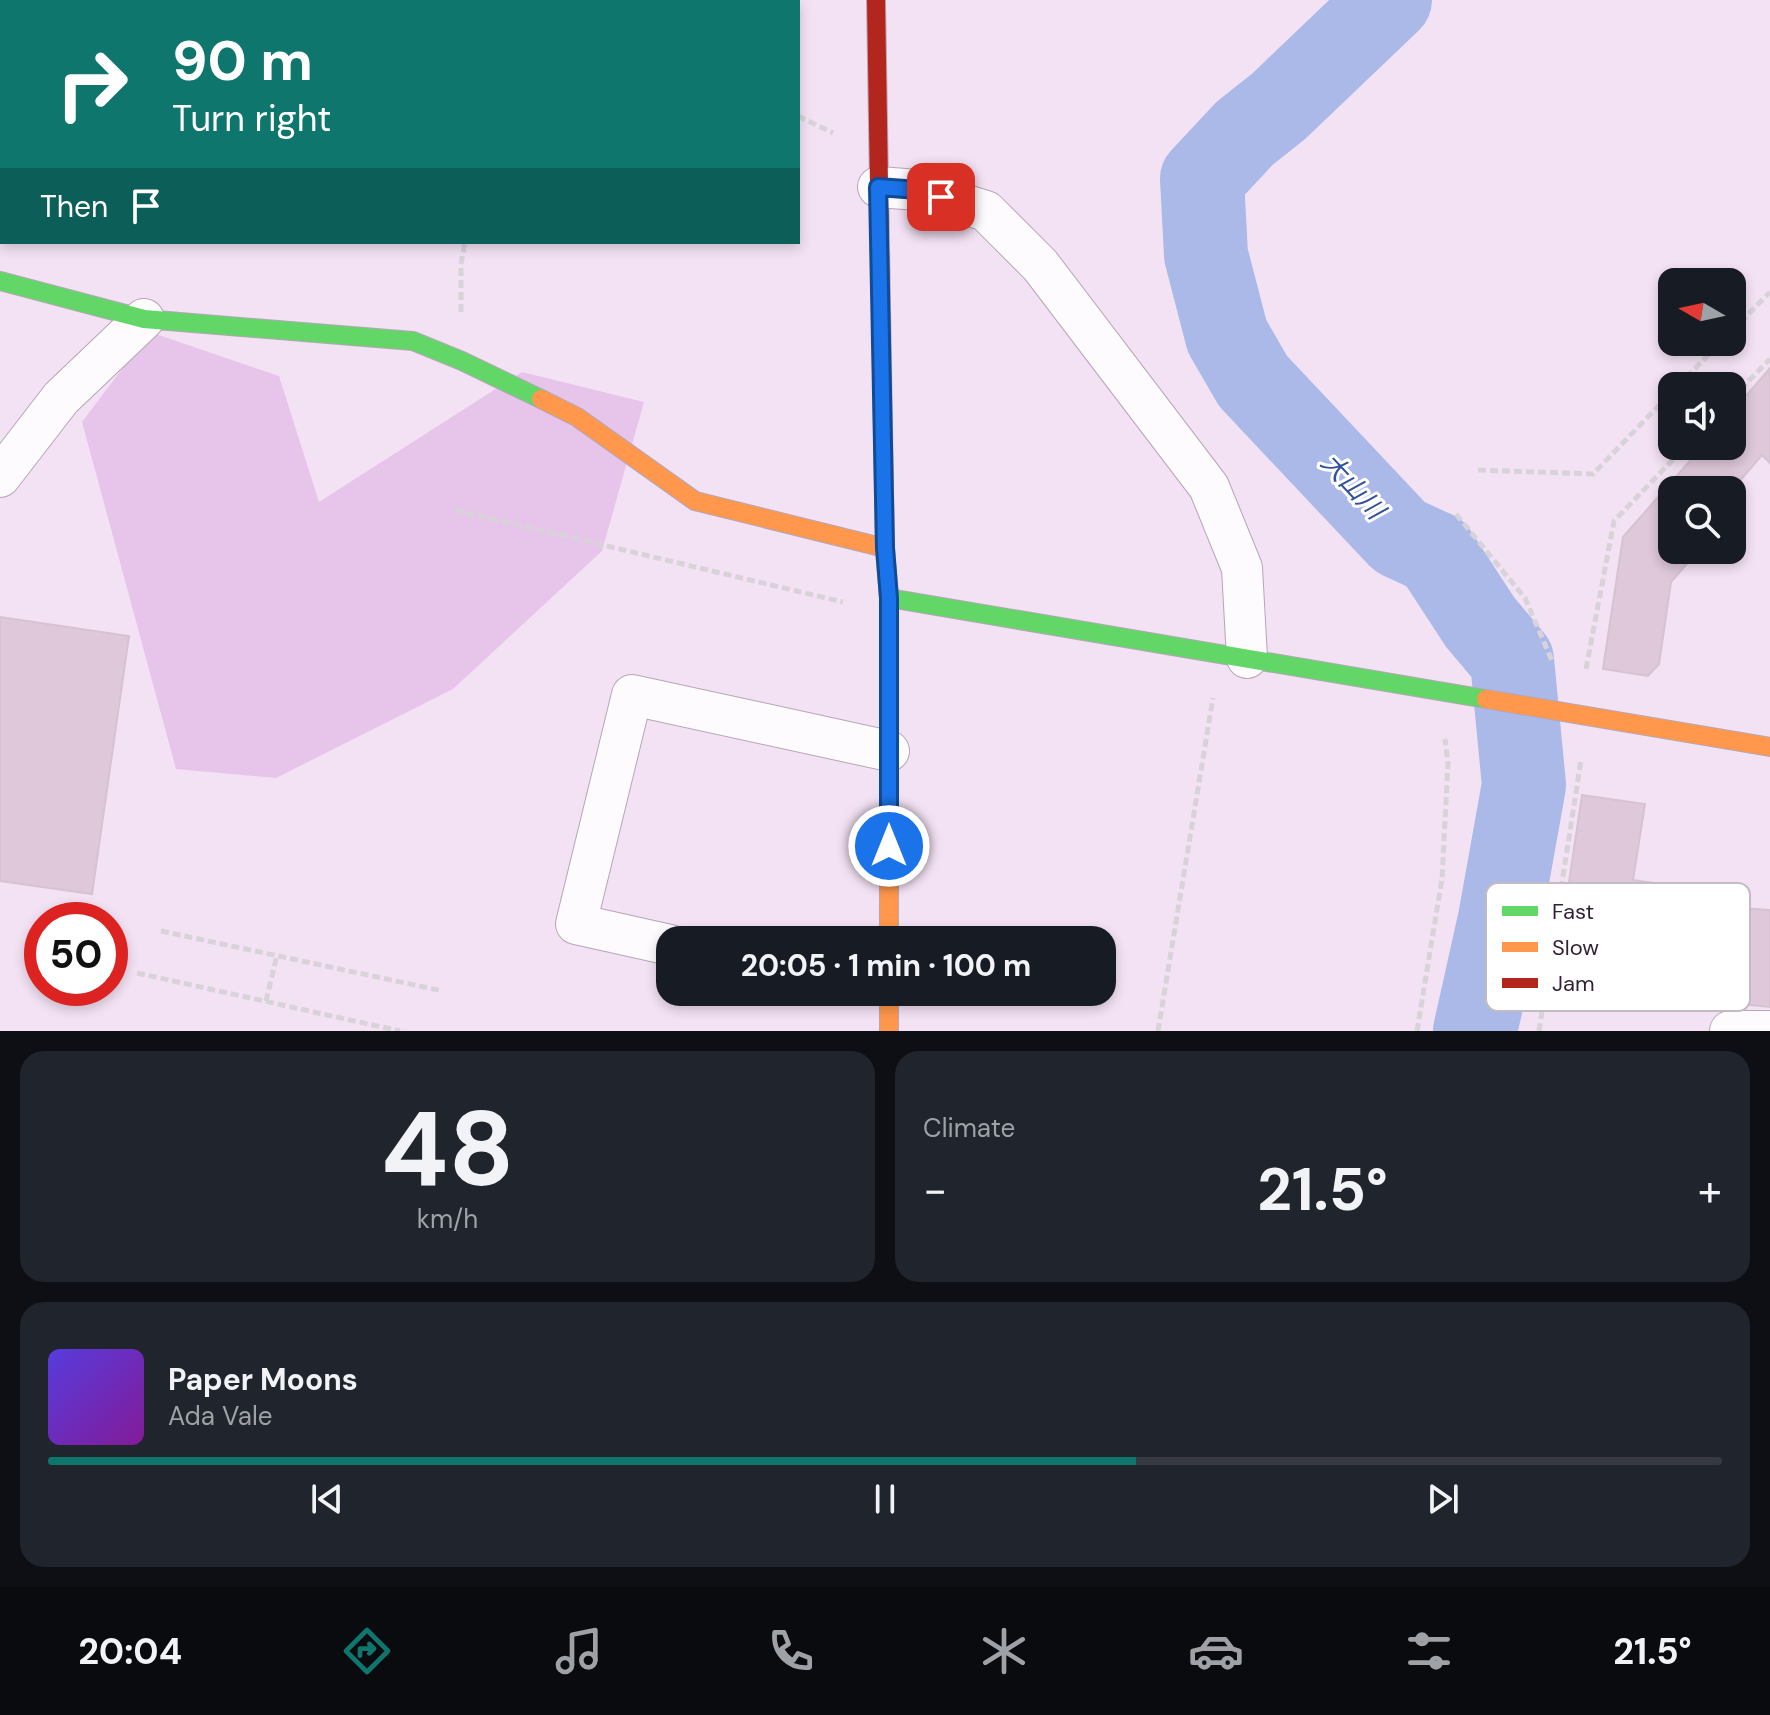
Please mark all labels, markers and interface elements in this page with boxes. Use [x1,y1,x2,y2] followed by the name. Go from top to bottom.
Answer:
[172,24,313,97] text: 90 m
[40,32,144,136] icon: right
[172,95,331,142] text: Turn right
[907,163,975,231] pin
[919,175,963,219] icon: arrive
[124,184,168,228] icon: arrive
[40,187,108,226] text: Then
[1658,268,1746,356] north arrow
[1658,268,1746,564] map controls
[1658,372,1746,460] button: sound
[1314,446,1394,528] water label: 大山川
[1658,476,1746,564] button: search
[847,804,931,888] position arrow
[1486,883,1750,1011] legend
[1552,897,1594,926] text: Fast
[24,902,128,1006] speed limit sign: 50
[1552,933,1599,962] text: Slow
[741,946,1031,985] text: 20:05 · 1 min · 100 m
[1552,969,1595,998] text: Jam
[381,1082,514,1217] text: 48
[923,1111,1015,1145] text: Climate
[1257,1150,1388,1229] text: 21.5°
[923,1161,947,1219] text: −
[1698,1161,1722,1219] text: +
[417,1202,478,1236] text: km/h
[168,1360,358,1399] text: Paper Moons
[168,1399,273,1433] text: Ada Vale
[305,1477,349,1521] icon: previous
[863,1477,907,1521] icon: pause
[1421,1477,1465,1521] icon: next
[339,1623,395,1679] icon: directions
[551,1623,607,1679] icon: music
[763,1623,819,1679] icon: phone
[976,1623,1032,1679] icon: climate
[1188,1623,1244,1679] icon: car
[1401,1623,1457,1679] icon: filters
[78,1628,182,1675] text: 20:04
[1613,1628,1692,1675] text: 21.5°

